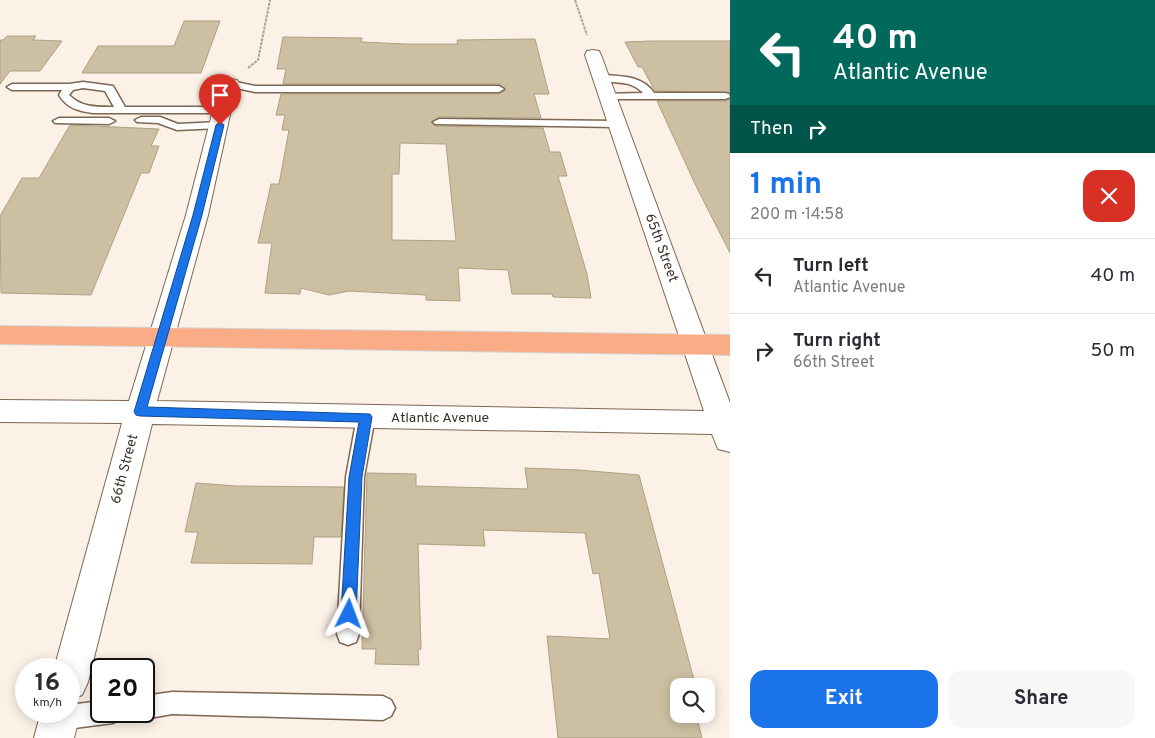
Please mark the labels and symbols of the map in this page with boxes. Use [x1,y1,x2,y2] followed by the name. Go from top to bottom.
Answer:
[199,74,241,125] pin
[641,211,681,285] street label: 65th Street
[391,410,489,427] street label: Atlantic Avenue
[108,432,142,506] street label: 66th Street
[322,587,374,639] position arrow
[90,658,155,723] speed limit sign: 20

